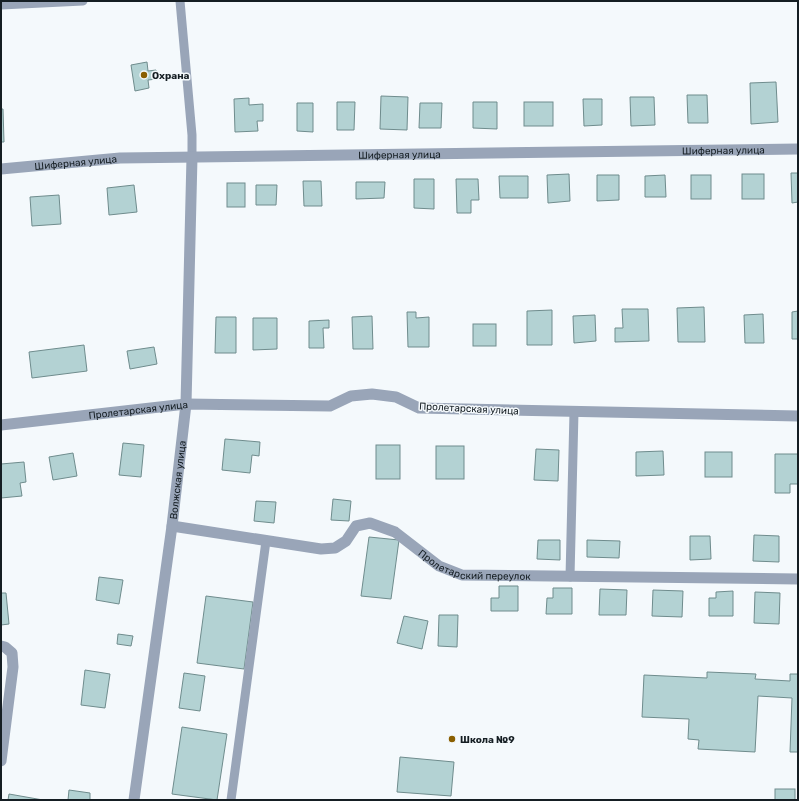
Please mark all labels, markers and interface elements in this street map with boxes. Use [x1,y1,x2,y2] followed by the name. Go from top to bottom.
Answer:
[139,70,149,80] marker: Охрана
[152,70,190,82] place label: Охрана
[682,144,765,158] street label: Шиферная улица
[358,149,441,162] street label: Шиферная улица
[34,153,118,173] street label: Шиферная улица
[88,399,189,422] street label: Пролетарская улица
[419,400,519,418] street label: Пролетарская улица
[168,440,189,520] street label: Волжская улица
[416,547,531,583] street label: Пролетарский переулок
[447,734,457,744] marker: Школа №9
[460,734,515,746] place label: Школа №9

